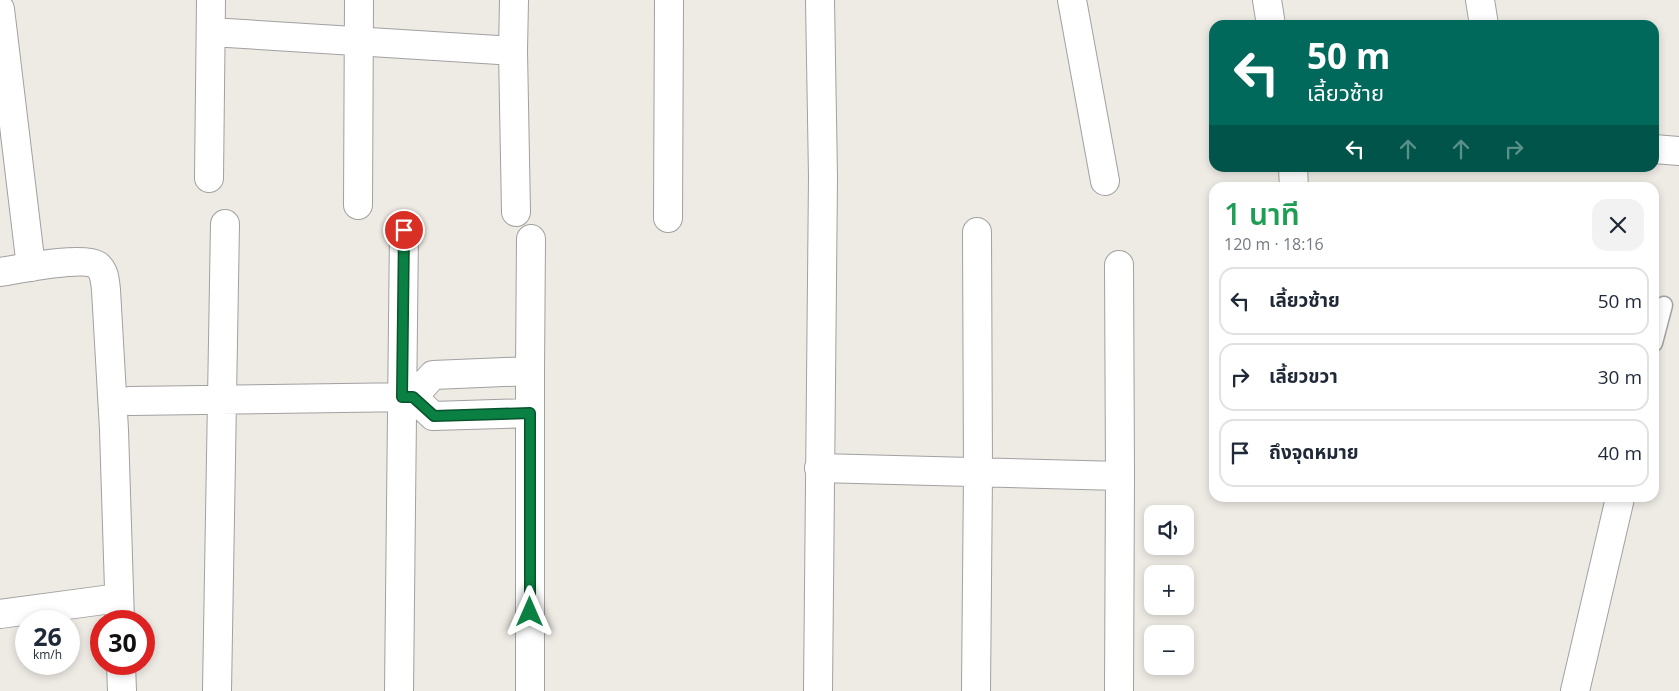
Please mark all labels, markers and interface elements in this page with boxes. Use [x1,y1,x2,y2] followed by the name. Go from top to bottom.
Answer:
[1307,32,1390,79] text: 50 m
[1224,40,1289,105] icon: left
[1307,77,1384,107] text: เลี้ยวซ้าย
[1341,135,1369,163] icon: left
[1394,135,1422,163] icon: ahead
[1447,135,1475,163] icon: ahead
[1500,135,1528,163] icon: right
[1224,193,1300,234] text: 1 นาที
[1592,199,1644,251] button: close
[383,209,425,251] pin
[390,216,418,244] icon: arrive
[1224,233,1324,255] text: 120 m · 18:16
[1226,287,1254,315] icon: left
[1269,287,1340,313] text: เลี้ยวซ้าย
[1598,288,1642,314] text: 50 m
[1226,363,1254,391] icon: right
[1269,363,1338,389] text: เลี้ยวขวา
[1598,364,1642,390] text: 30 m
[1226,439,1254,467] icon: arrive
[1269,439,1359,465] text: ถึงจุดหมาย
[1598,440,1642,466] text: 40 m
[1144,505,1194,675] map controls
[1144,505,1194,555] button: sound
[1144,565,1194,615] button: +
[503,585,555,637] position arrow
[90,610,155,675] speed limit sign: 30
[33,619,62,653] text: 26
[1144,625,1194,675] button: −
[33,646,62,663] text: km/h

